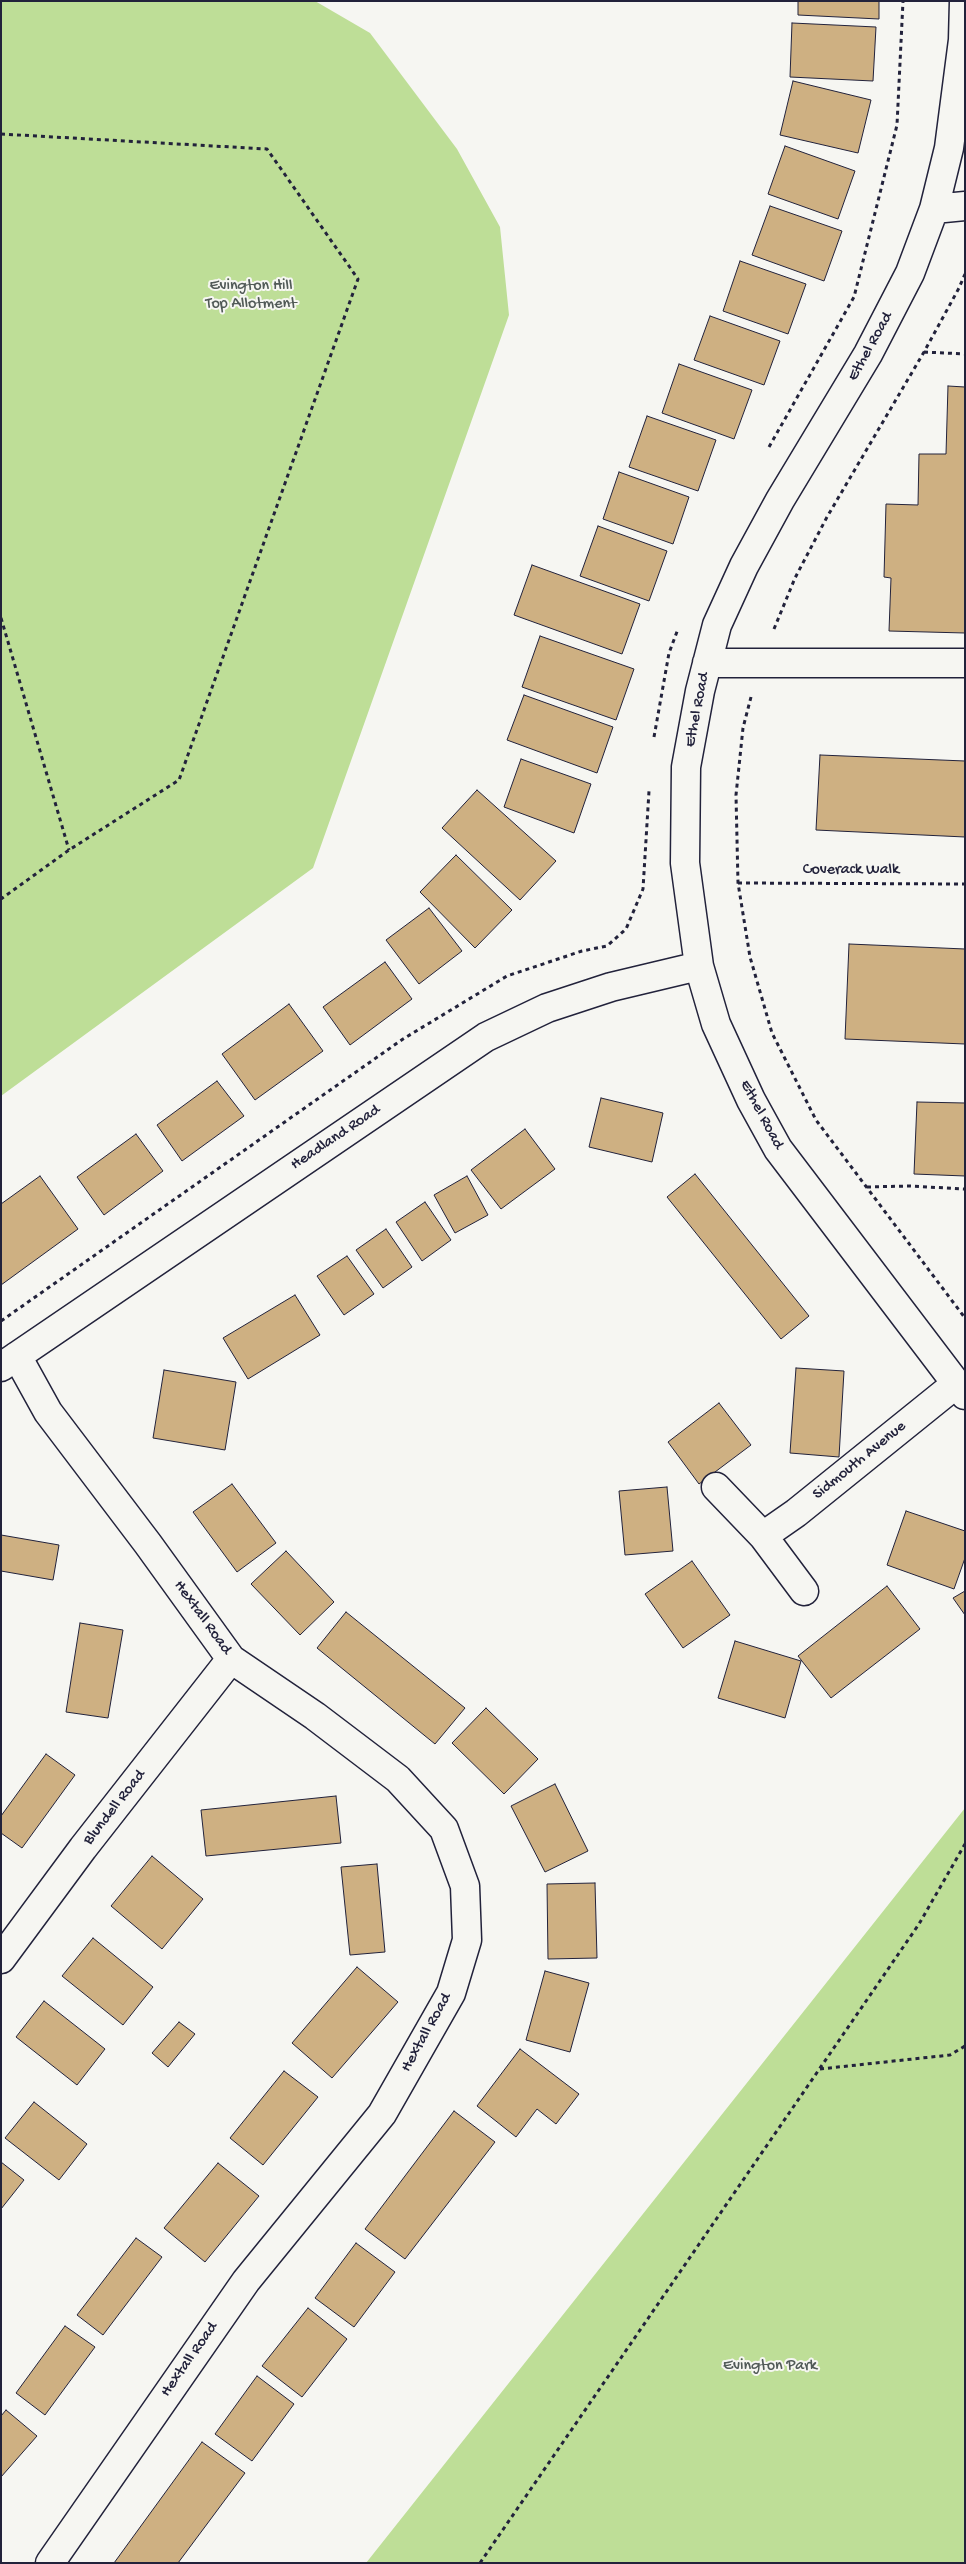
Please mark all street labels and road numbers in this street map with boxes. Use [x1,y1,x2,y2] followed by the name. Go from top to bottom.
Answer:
[844,309,898,385] street label: Ethel Road
[681,671,715,749] street label: Ethel Road
[803,861,899,881] street label: Coverack Walk
[735,1077,787,1153] street label: Ethel Road
[288,1101,384,1175] street label: Headland Road
[809,1418,911,1504] street label: Sidmouth Avenue
[169,1577,235,1659] street label: Hextall Road
[80,1767,150,1849] street label: Blundell Road
[398,1990,456,2076] street label: Hextall Road
[157,2319,223,2401] street label: Hextall Road

